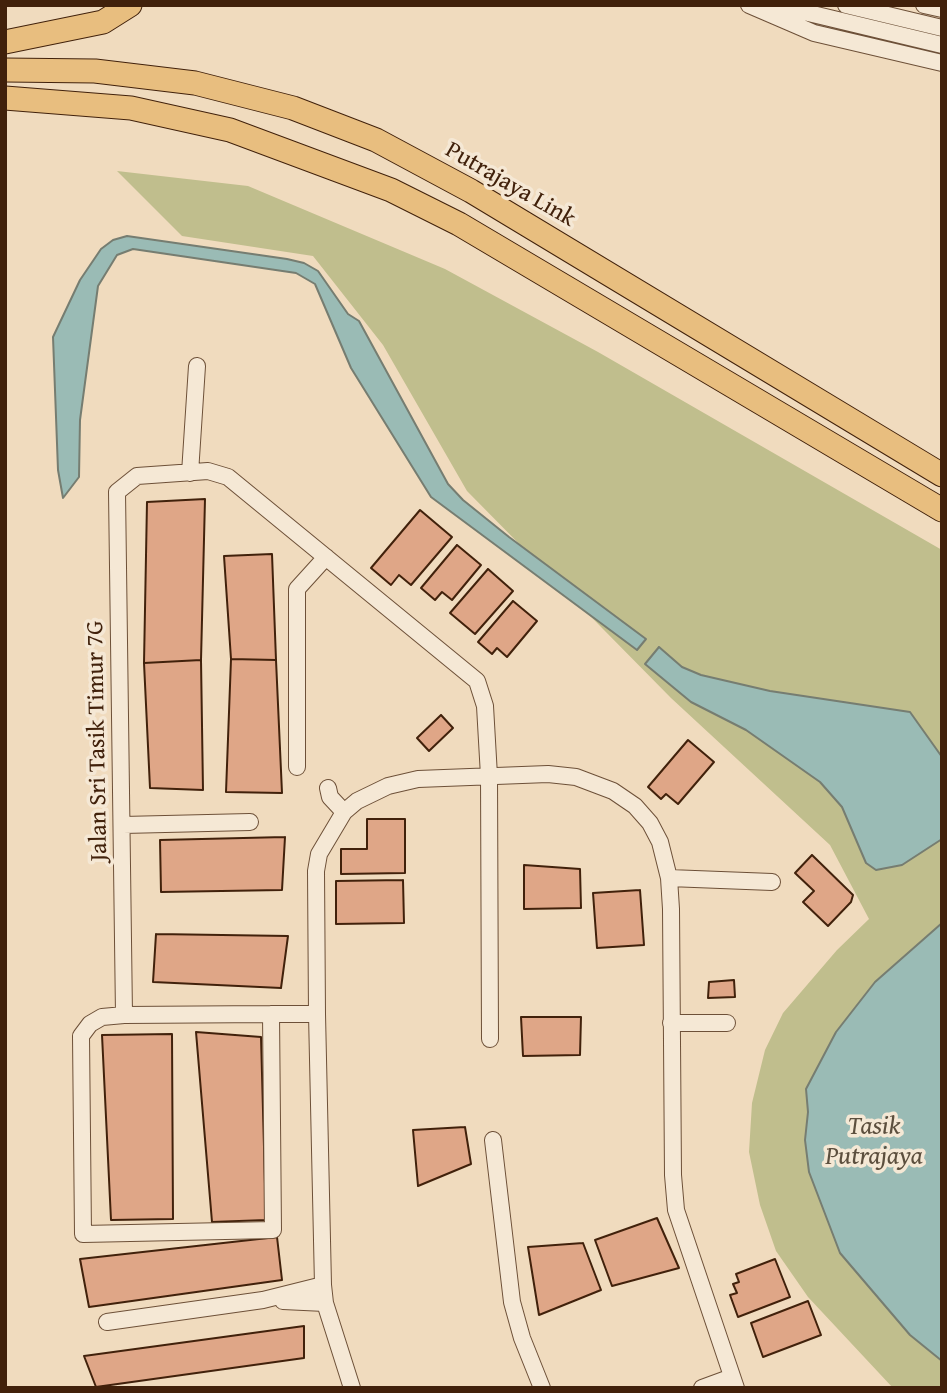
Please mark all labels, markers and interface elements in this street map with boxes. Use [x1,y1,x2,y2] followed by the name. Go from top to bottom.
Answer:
[440,136,580,234] street label: Putrajaya Link
[82,620,114,862] street label: Jalan Sri Tasik Timur 7G
[825,1111,923,1172] water label: Tasik Putrajaya

